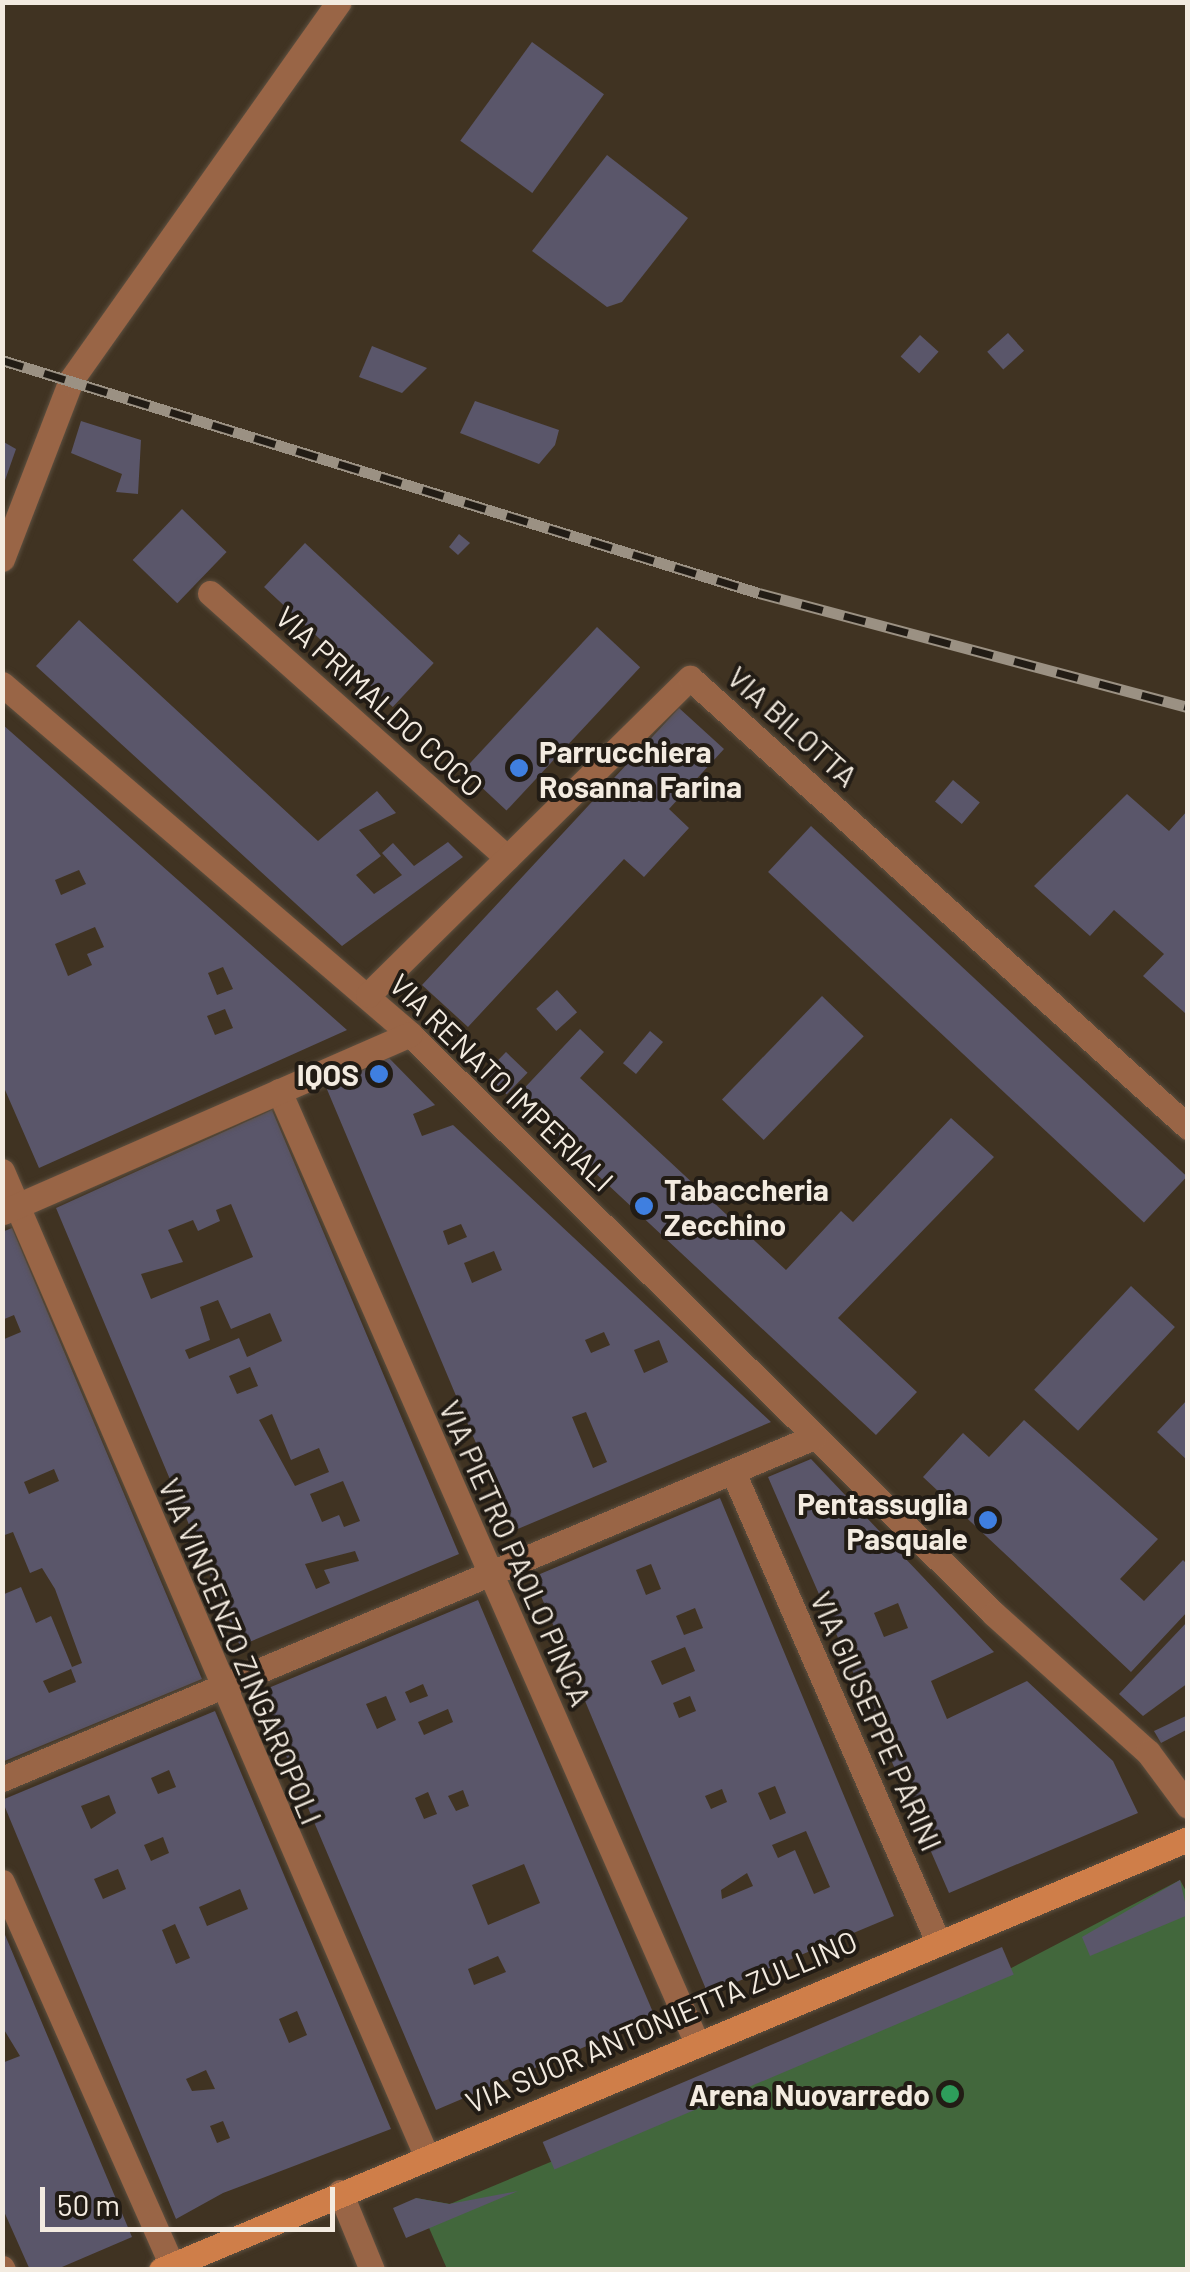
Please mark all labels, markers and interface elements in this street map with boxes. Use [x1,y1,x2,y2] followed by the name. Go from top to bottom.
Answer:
[269,598,491,804] street label: VIA PRIMALDO COCO
[721,658,865,794] street label: VIA BILOTTA
[539,733,742,804] place label: Parrucchiera Rosanna Farina
[508,757,530,779] marker: Parrucchiera Rosanna Farina
[383,966,621,1198] street label: VIA RENATO IMPERIALI
[297,1056,359,1092] place label: IQOS
[368,1063,390,1085] marker: IQOS
[664,1171,829,1242] place label: Tabaccheria Zecchino
[633,1195,655,1217] marker: Tabaccheria Zecchino
[432,1395,600,1711] street label: VIA PIETRO PAOLO PINCA
[152,1473,330,1829] street label: VIA VINCENZO ZINGAROPOLI
[797,1485,968,1556] place label: Pentassuglia Pasquale
[977,1509,999,1531] marker: Pentassuglia Pasquale
[804,1586,950,1856] street label: VIA GIUSEPPE PARINI
[460,1922,862,2120] street label: VIA SUOR ANTONIETTA ZULLINO
[689,2076,930,2112] place label: Arena Nuovarredo
[939,2083,961,2105] marker: Arena Nuovarredo
[45,2167,340,2229] scale bar
[57,2186,120,2222] text: 50 m

